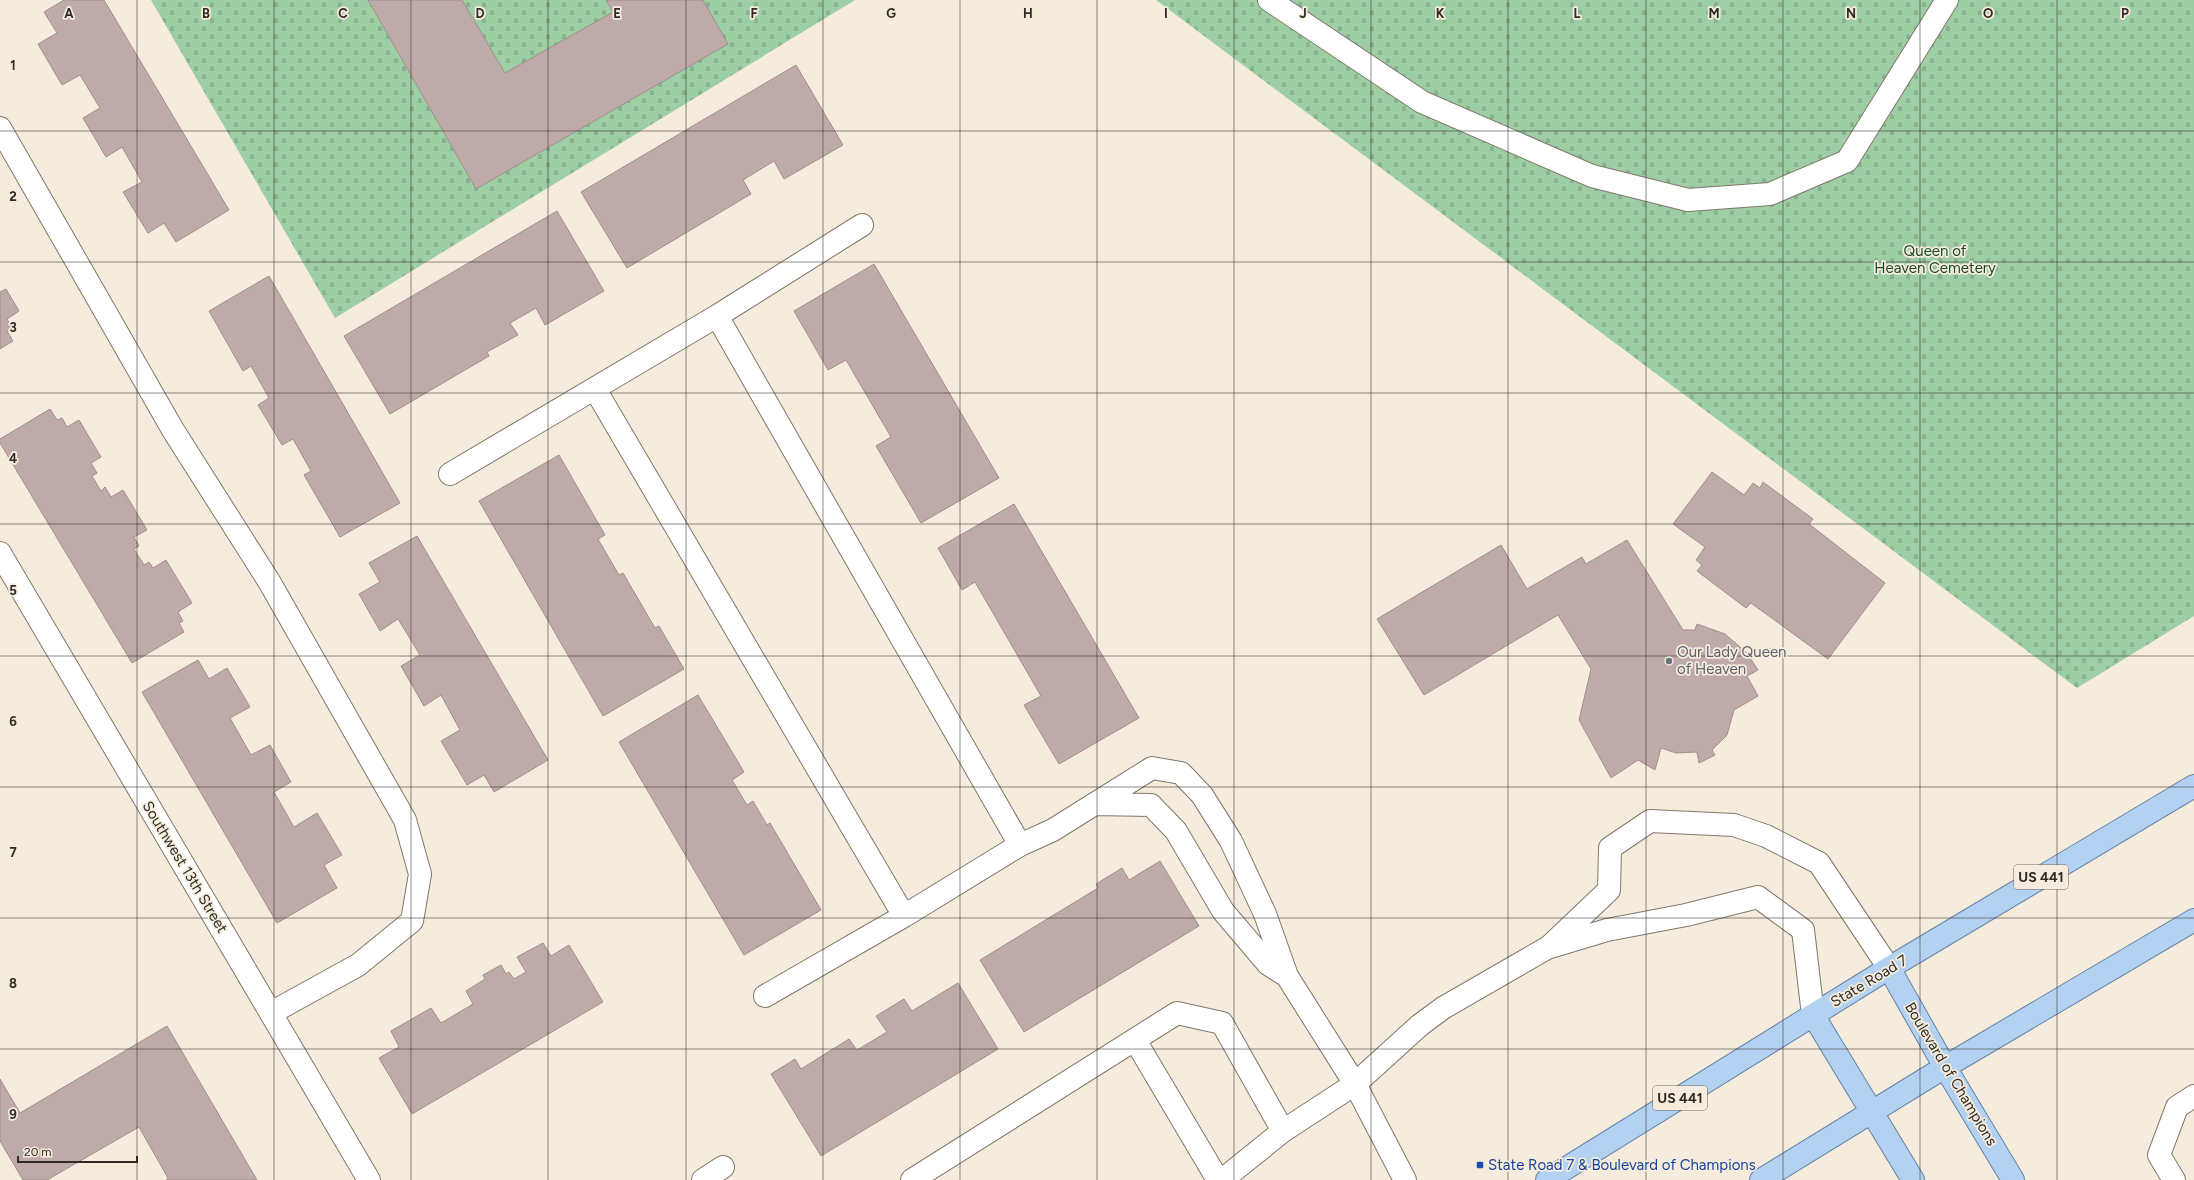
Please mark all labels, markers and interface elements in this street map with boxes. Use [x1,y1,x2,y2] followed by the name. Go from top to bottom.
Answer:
[64,6,74,21] text: A
[202,6,210,21] text: B
[338,6,348,21] text: C
[475,6,485,21] text: D
[613,6,621,21] text: E
[750,6,758,21] text: F
[886,6,896,21] text: G
[1023,6,1033,21] text: H
[1164,6,1168,21] text: I
[1299,6,1307,21] text: J
[1436,6,1445,21] text: K
[1574,6,1581,21] text: L
[1708,6,1720,21] text: M
[1846,6,1856,21] text: N
[1983,6,1993,21] text: O
[2121,6,2129,21] text: P
[10,58,16,73] text: 1
[9,189,17,204] text: 2
[1874,242,1996,277] park label: Queen of Heaven Cemetery
[9,320,17,335] text: 3
[9,451,17,466] text: 4
[9,583,17,598] text: 5
[1677,643,1786,678] place label: Our Lady Queen of Heaven
[1664,656,1674,666] marker: Our Lady Queen of Heaven
[9,714,17,729] text: 6
[139,798,232,936] street label: Southwest 13th Street
[9,845,17,860] text: 7
[2014,865,2068,889] road number: US 441
[1827,951,1911,1011] street label: State Road 7
[9,976,17,991] text: 8
[1901,999,2001,1149] street label: Boulevard of Champions
[1653,1086,1707,1110] road number: US 441
[9,1107,17,1122] text: 9
[18,1138,137,1164] scale bar
[24,1145,52,1159] text: 20 m
[1488,1156,1756,1174] place label: State Road 7 & Boulevard of Champions
[1475,1160,1485,1170] marker: State Road 7 & Boulevard of Champions

